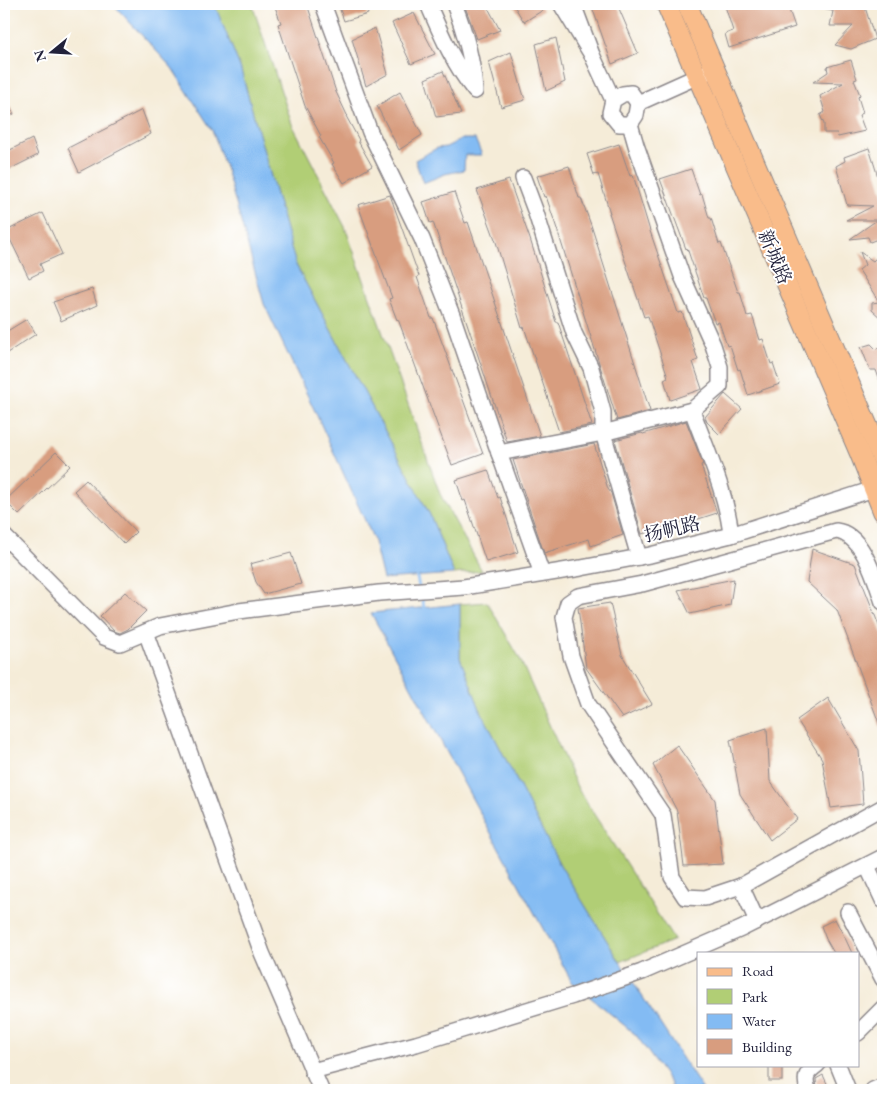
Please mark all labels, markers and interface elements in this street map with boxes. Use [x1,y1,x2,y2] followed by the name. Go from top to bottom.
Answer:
[28,28,78,78] north arrow
[29,47,50,64] text: N
[752,226,798,288] street label: 新城路
[641,510,703,548] street label: 扬帆路
[697,952,860,1066] legend
[742,961,774,980] text: Road
[742,987,769,1006] text: Park
[742,1011,776,1030] text: Water
[742,1037,792,1056] text: Building

